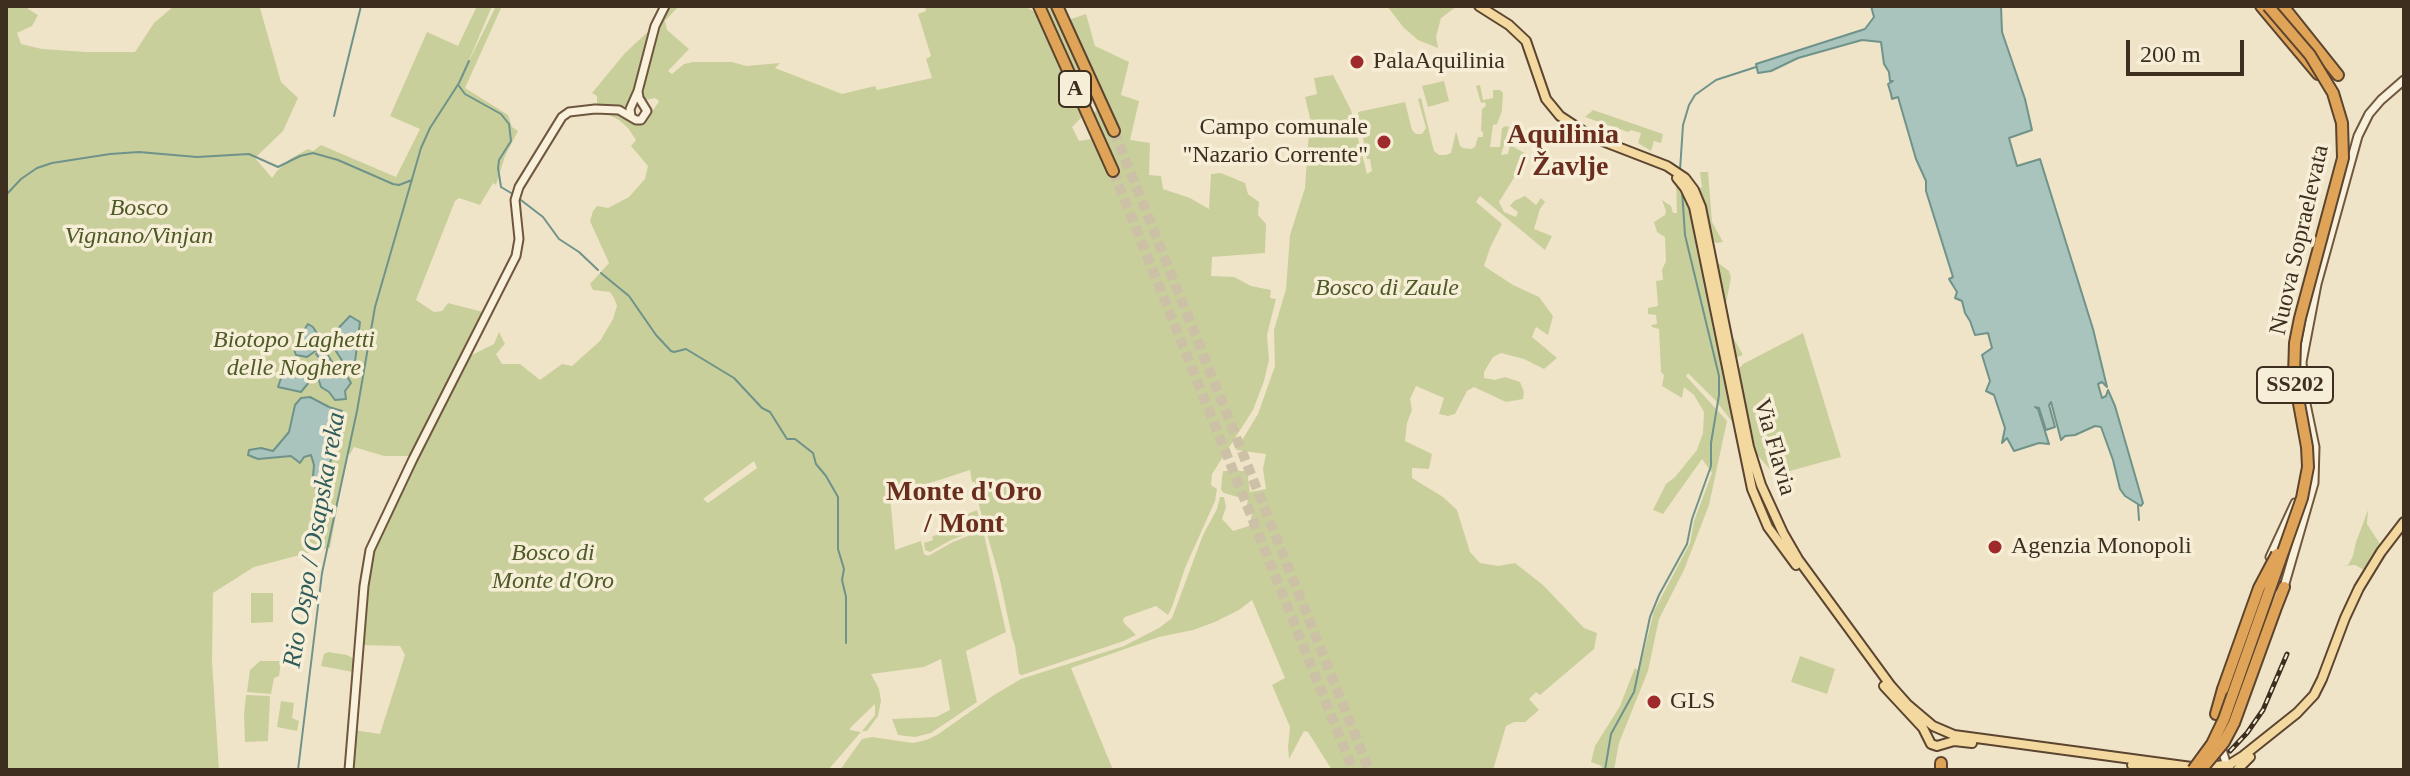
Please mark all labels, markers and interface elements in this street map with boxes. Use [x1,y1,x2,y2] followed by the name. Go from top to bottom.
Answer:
[2130,24,2248,74] scale bar
[2140,41,2201,67] text: 200 m
[1373,48,1505,76] place label: PalaAquilinia
[1348,53,1366,71] marker: PalaAquilinia
[1059,71,1091,107] road number: A
[1182,114,1368,170] place label: Campo comunale "Nazario Corrente"
[1507,119,1619,185] district label: Aquilinia / Žavlje
[1375,133,1393,151] marker: Campo comunale "Nazario Corrente"
[2264,142,2336,338] street label: Nuova Sopraelevata
[65,195,213,251] park label: Bosco Vignano/Vinjan
[1315,275,1459,303] park label: Bosco di Zaule
[213,327,375,383] park label: Biotopo Laghetti delle Noghere
[2257,367,2333,403] road number: SS202
[1746,395,1802,499] street label: Via Flavia
[277,410,353,670] water label: Rio Ospo / Osapska reka
[886,476,1042,542] district label: Monte d'Oro / Mont
[2011,533,2192,561] place label: Agenzia Monopoli
[1986,538,2004,556] marker: Agenzia Monopoli
[492,540,614,596] park label: Bosco di Monte d'Oro
[1670,688,1715,716] place label: GLS
[1645,693,1663,711] marker: GLS

